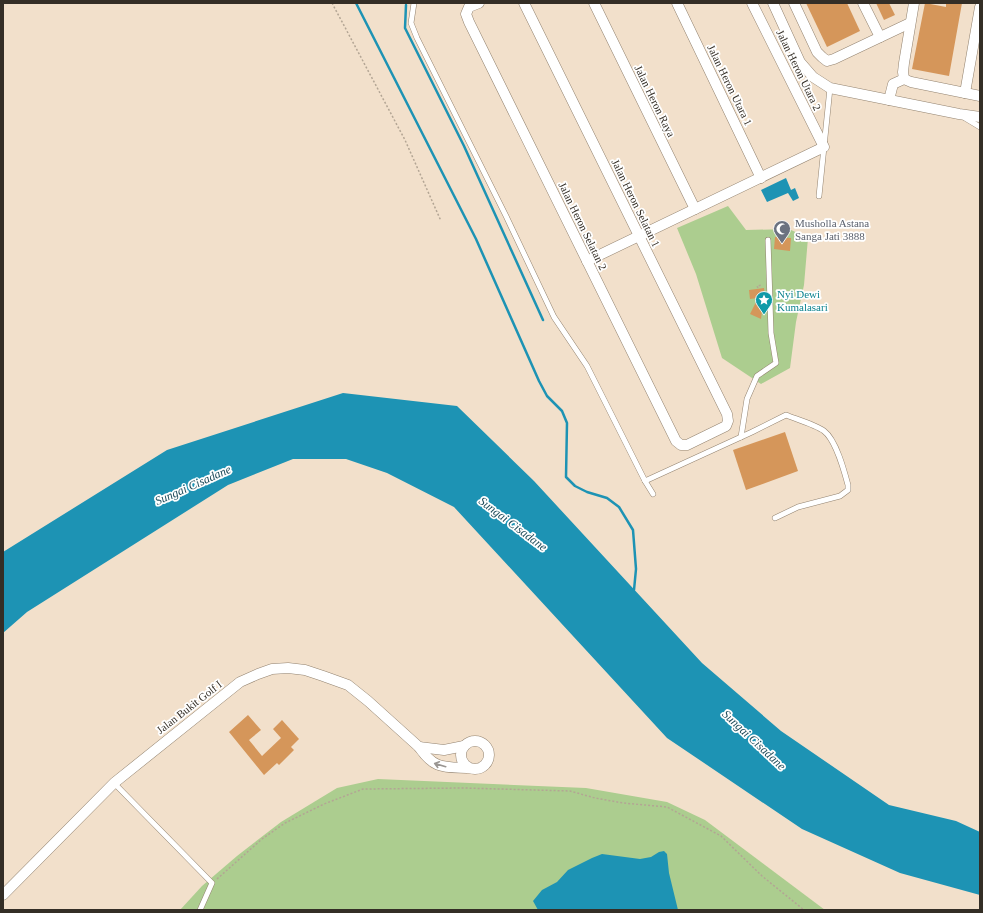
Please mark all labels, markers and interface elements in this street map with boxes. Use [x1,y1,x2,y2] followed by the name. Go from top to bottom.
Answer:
[774,28,824,112] street label: Jalan Heron Utara 2
[705,43,755,127] street label: Jalan Heron Utara 1
[632,63,678,139] street label: Jalan Heron Raya
[610,157,662,249] street label: Jalan Heron Selatan 1
[557,180,609,272] street label: Jalan Heron Selatan 2
[795,217,869,242] place label: Musholla Astana Sanga Jati 3888
[772,219,792,244] mosque icon: Musholla Astana Sanga Jati 3888
[777,288,828,313] place label: Nyi Dewi Kumalasari
[754,290,774,315] place icon: Nyi Dewi Kumalasari
[153,462,234,508] water label: Sungai Cisadane
[476,494,550,555] water label: Sungai Cisadane
[154,678,224,736] street label: Jalan Bukit Golf I
[719,707,789,773] water label: Sungai Cisadane
[433,761,446,768] one-way arrow

